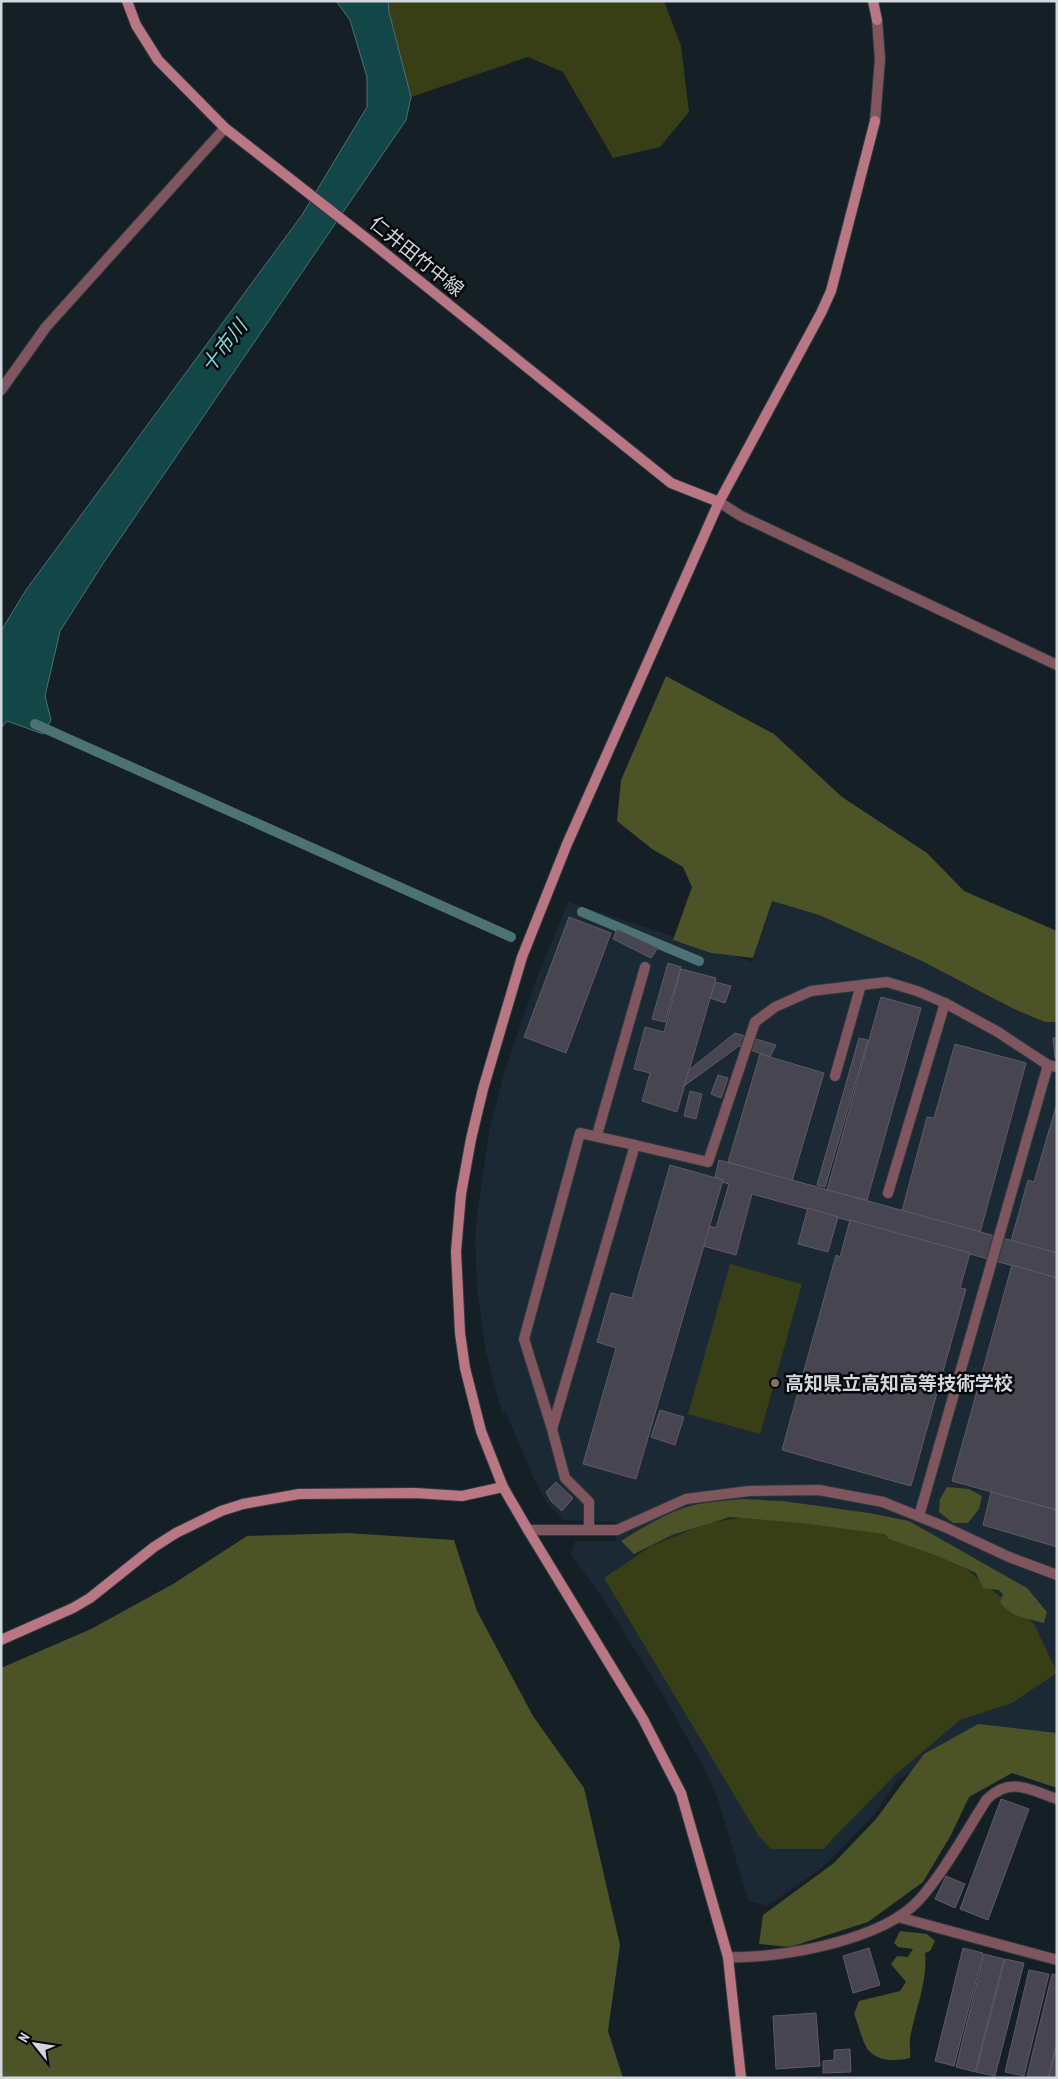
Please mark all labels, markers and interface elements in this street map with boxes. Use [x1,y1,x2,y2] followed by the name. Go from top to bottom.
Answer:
[365,211,469,301] street label: 仁井田竹中線
[195,313,254,378] water label: 十市川
[785,1371,1013,1395] place label: 高知県立高知高等技術学校
[769,1377,781,1389] marker: 高知県立高知高等技術学校
[10,2019,60,2069] north arrow
[14,2030,33,2045] text: N

